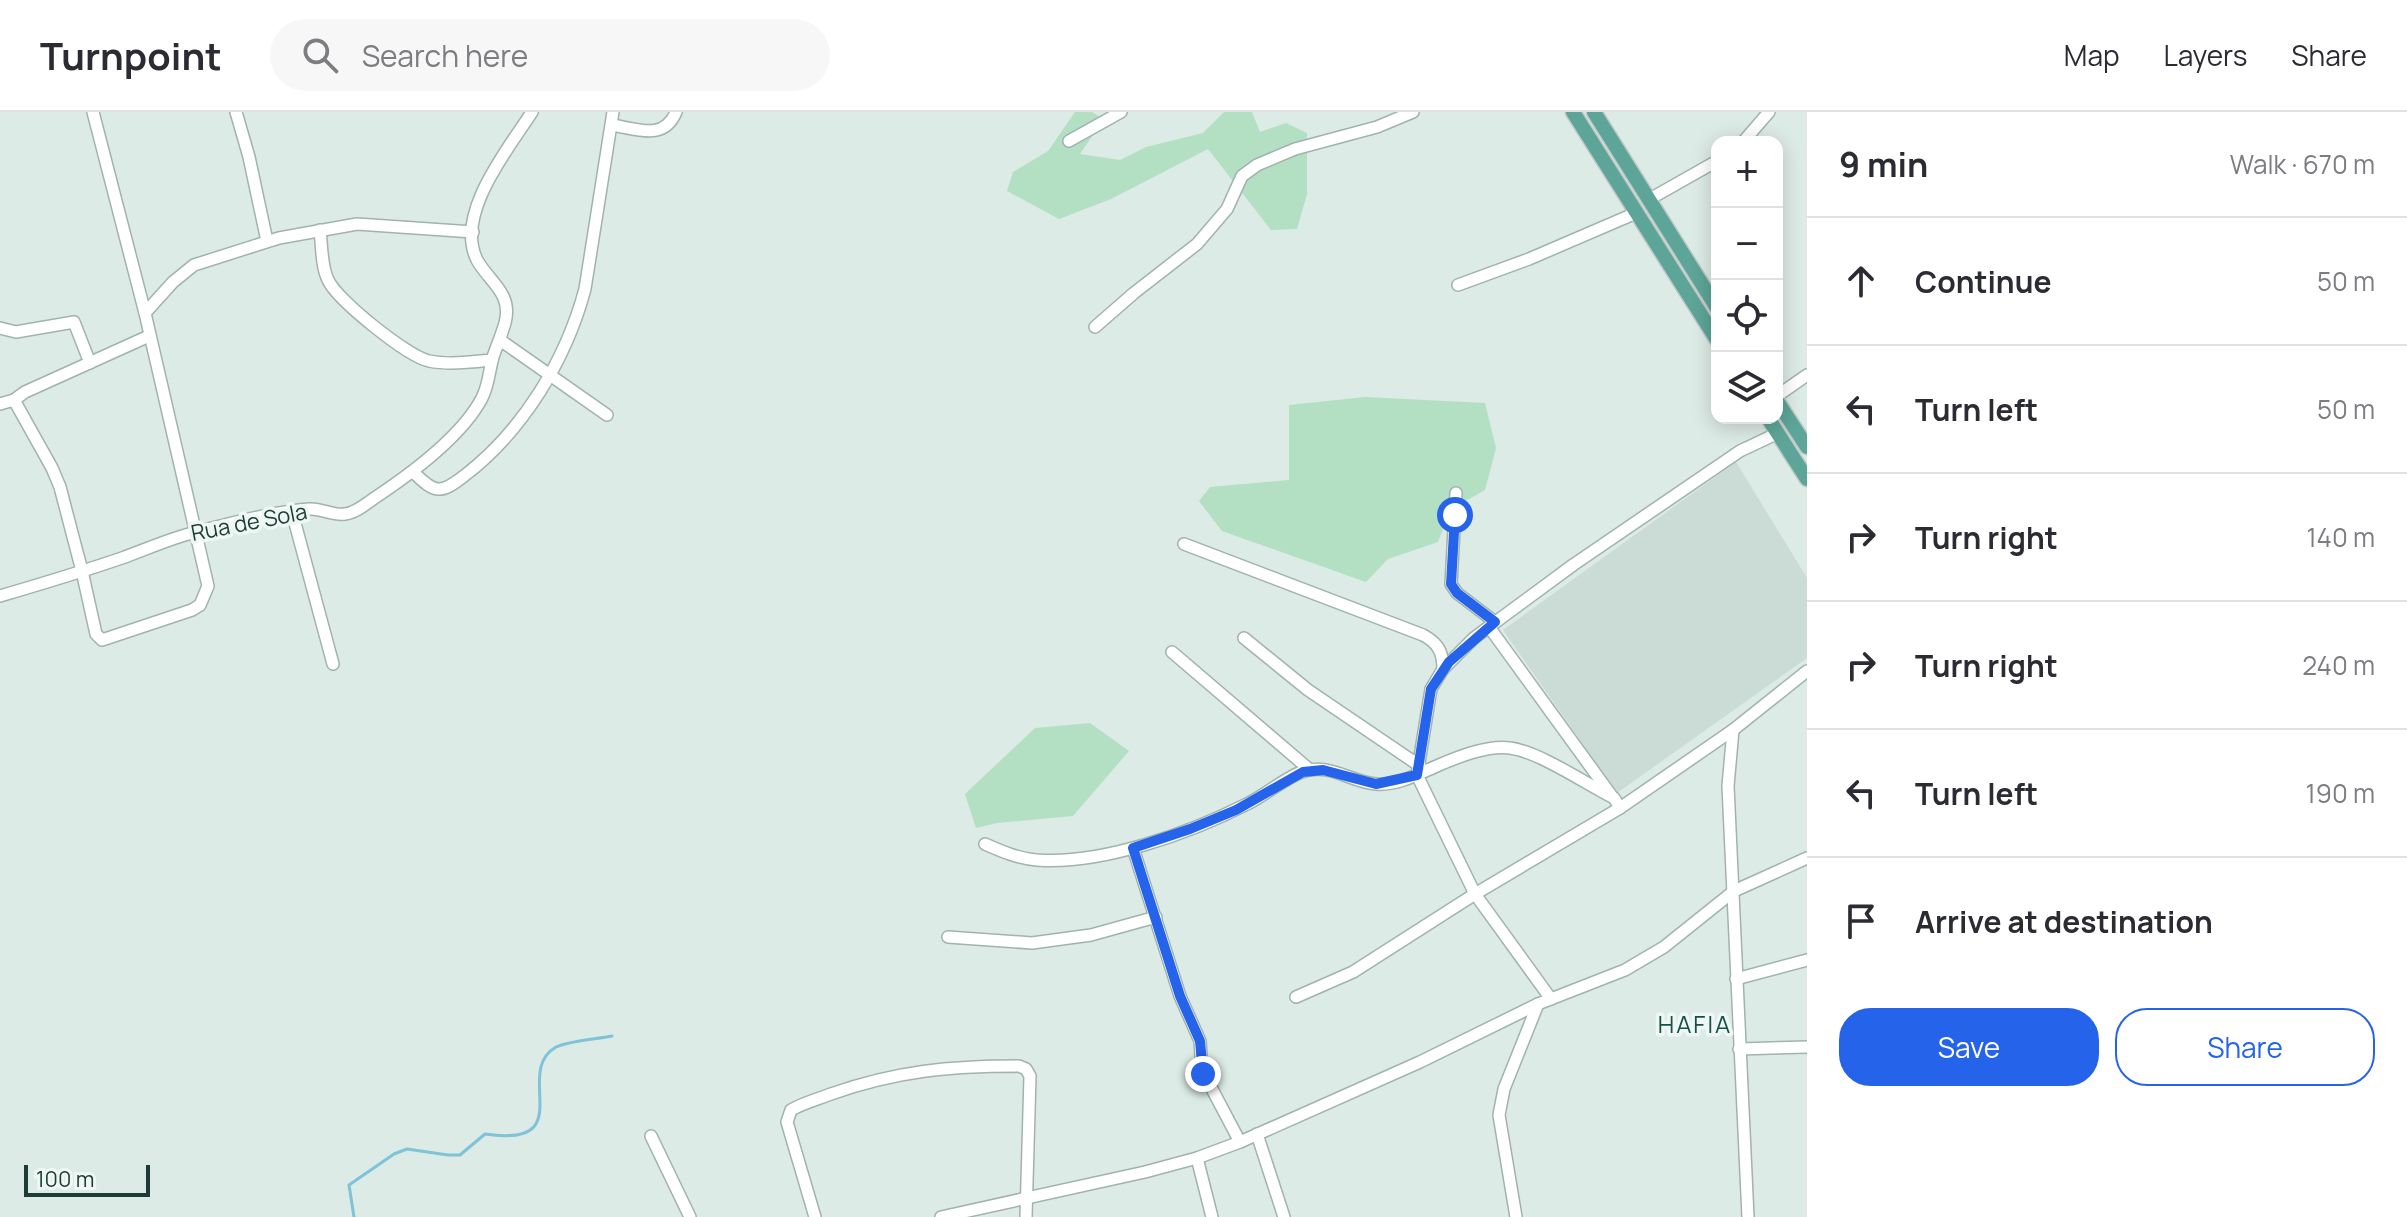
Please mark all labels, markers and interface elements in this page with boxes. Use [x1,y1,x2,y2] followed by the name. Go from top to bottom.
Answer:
[270,19,830,91] search box
[40,29,222,81] text: Turnpoint
[298,33,342,77] icon: search
[362,35,528,76] text: Search here
[2064,36,2120,74] text: Map
[2164,36,2247,74] text: Layers
[2291,36,2367,74] text: Share
[1711,136,1783,424] map controls
[1711,136,1783,208] button: +
[1839,141,1928,187] text: 9 min
[2230,146,2375,182] text: Walk · 670 m
[1711,208,1783,280] button: −
[1839,259,1883,303] icon: ahead
[1915,261,2051,302] text: Continue
[2317,263,2375,299] text: 50 m
[1711,280,1783,352] button: locate
[1711,352,1783,424] button: layers
[1839,387,1883,431] icon: left
[1915,389,2038,430] text: Turn left
[2317,391,2375,427] text: 50 m
[188,496,310,548] street label: Rua de Sola
[1437,497,1473,533] route start
[1839,515,1883,559] icon: right
[1915,517,2058,558] text: Turn right
[2306,519,2375,555] text: 140 m
[1839,643,1883,687] icon: right
[1915,645,2058,686] text: Turn right
[2302,647,2375,683] text: 240 m
[1839,771,1883,815] icon: left
[1915,773,2038,814] text: Turn left
[2306,775,2375,811] text: 190 m
[1839,899,1883,943] icon: arrive
[1915,901,2213,942] text: Arrive at destination
[1658,1007,1732,1040] district label: HAFIA
[1839,1008,2099,1086] button: Save
[2115,1008,2375,1086] button: Share
[1185,1056,1221,1092] route end
[24,1161,150,1197] scale bar
[36,1164,94,1194] text: 100 m

